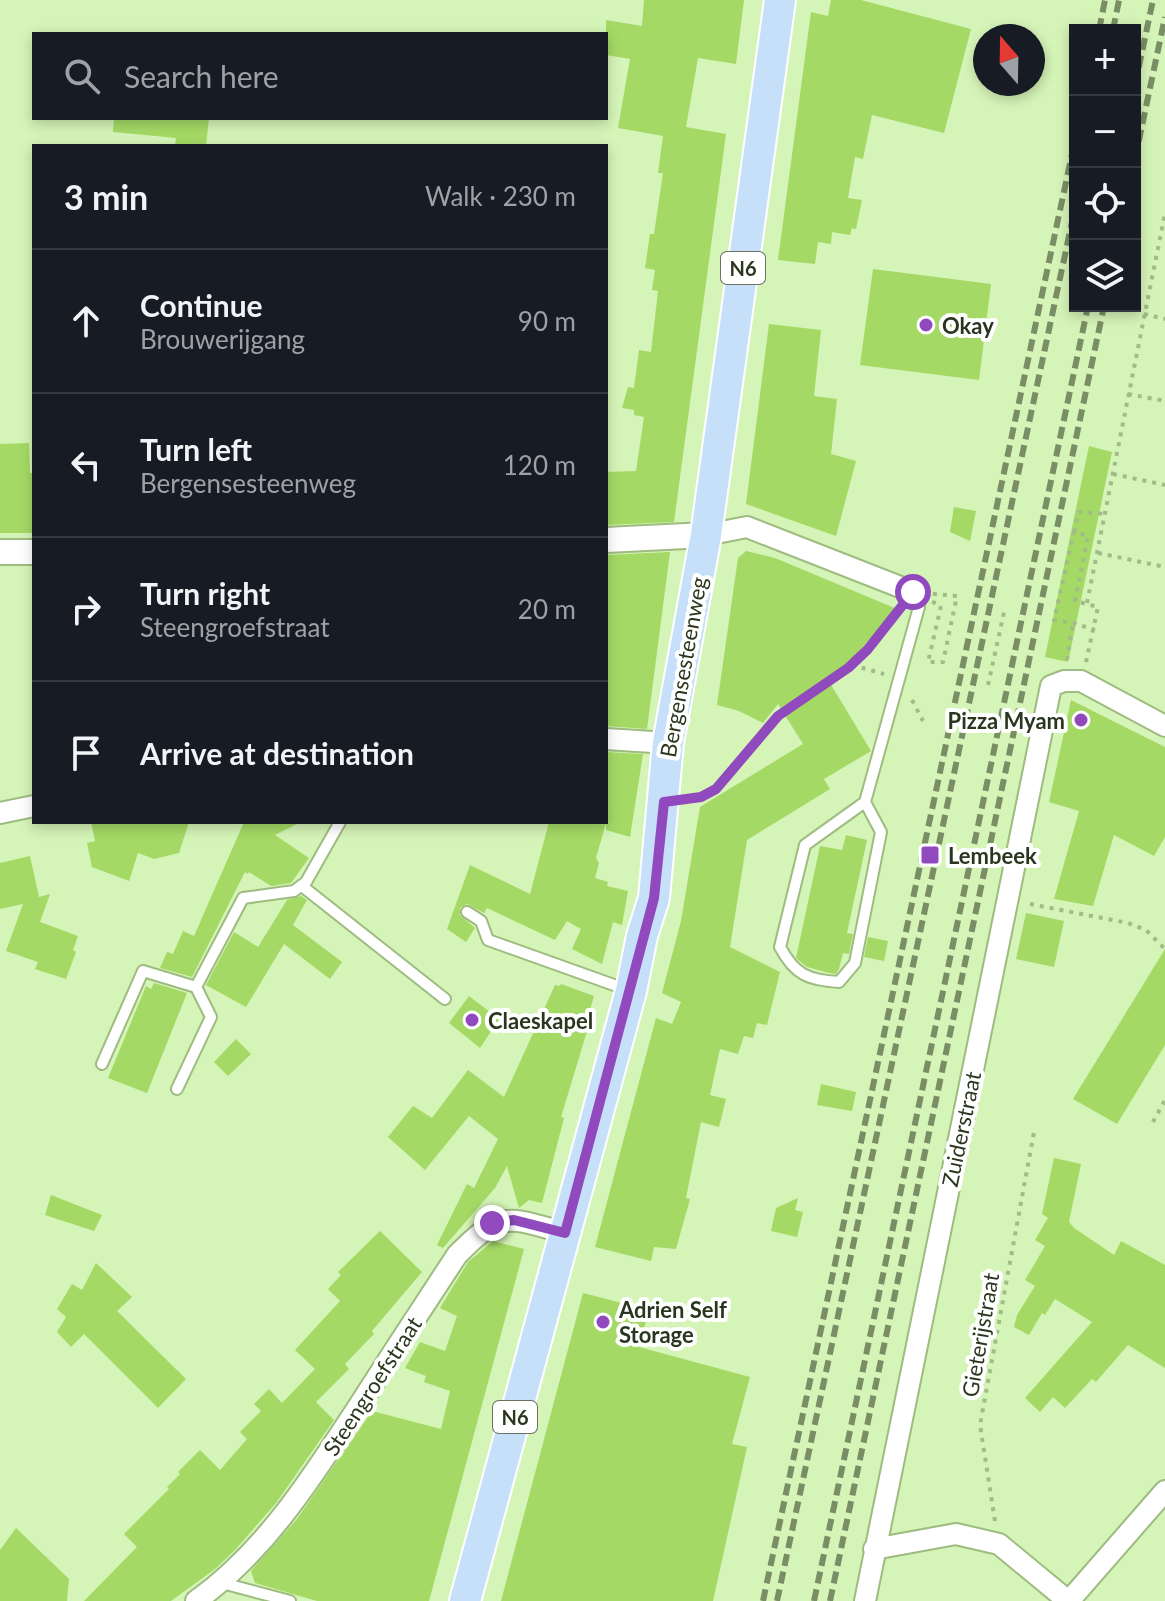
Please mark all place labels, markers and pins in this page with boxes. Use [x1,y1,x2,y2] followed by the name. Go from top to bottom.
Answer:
[942,312,994,339] place label: Okay
[917,316,935,334] marker: Okay
[948,707,1065,734] place label: Pizza Myam
[1072,711,1090,729] marker: Pizza Myam
[948,842,1037,869] place label: Lembeek
[919,844,941,866] marker: Lembeek
[488,1007,593,1034] place label: Claeskapel
[463,1011,481,1029] marker: Claeskapel
[618,1296,727,1348] place label: Adrien Self Storage
[594,1313,612,1331] marker: Adrien Self Storage

